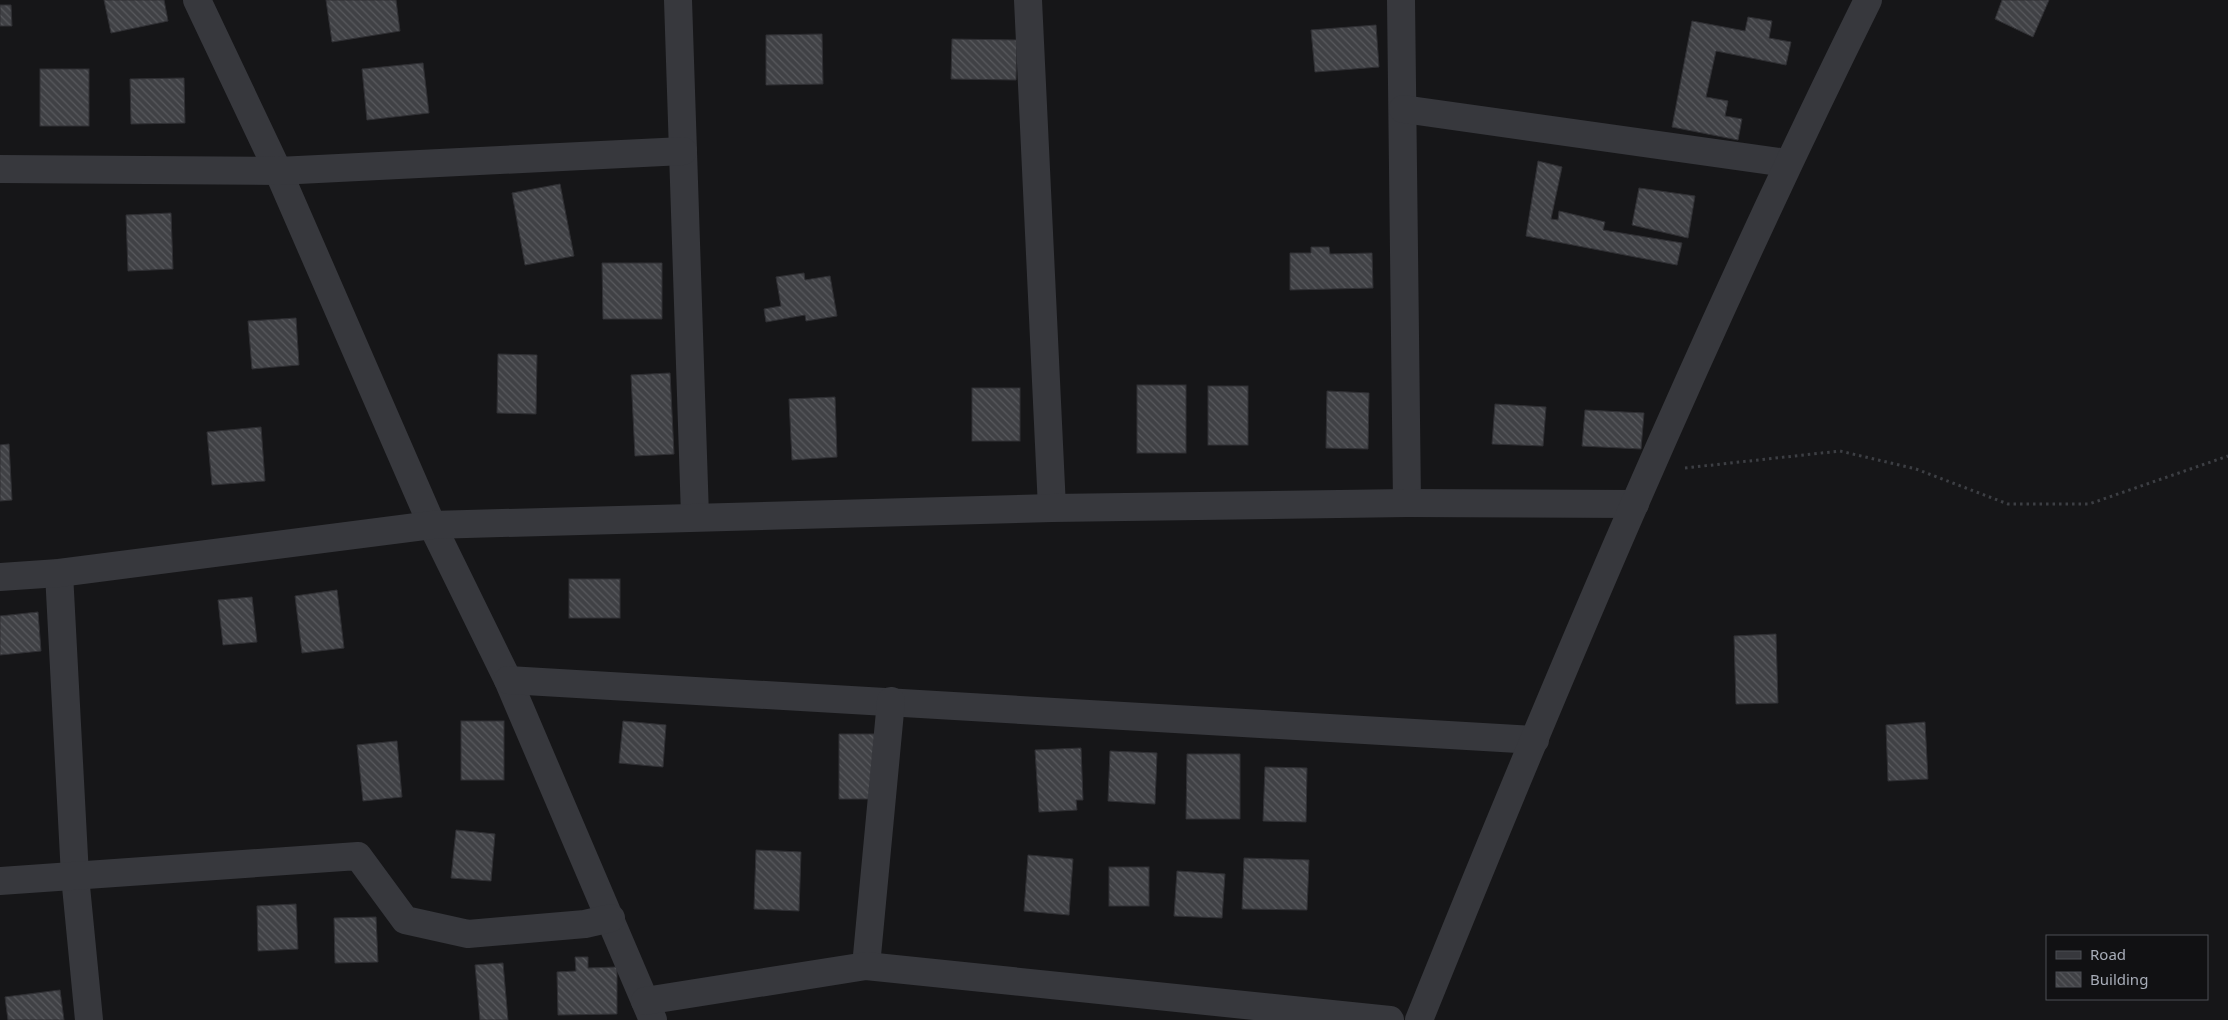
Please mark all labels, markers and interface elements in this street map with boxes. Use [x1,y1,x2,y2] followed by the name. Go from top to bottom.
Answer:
[2046,935,2208,1000] legend
[2090,944,2126,964] text: Road
[2090,969,2148,989] text: Building

